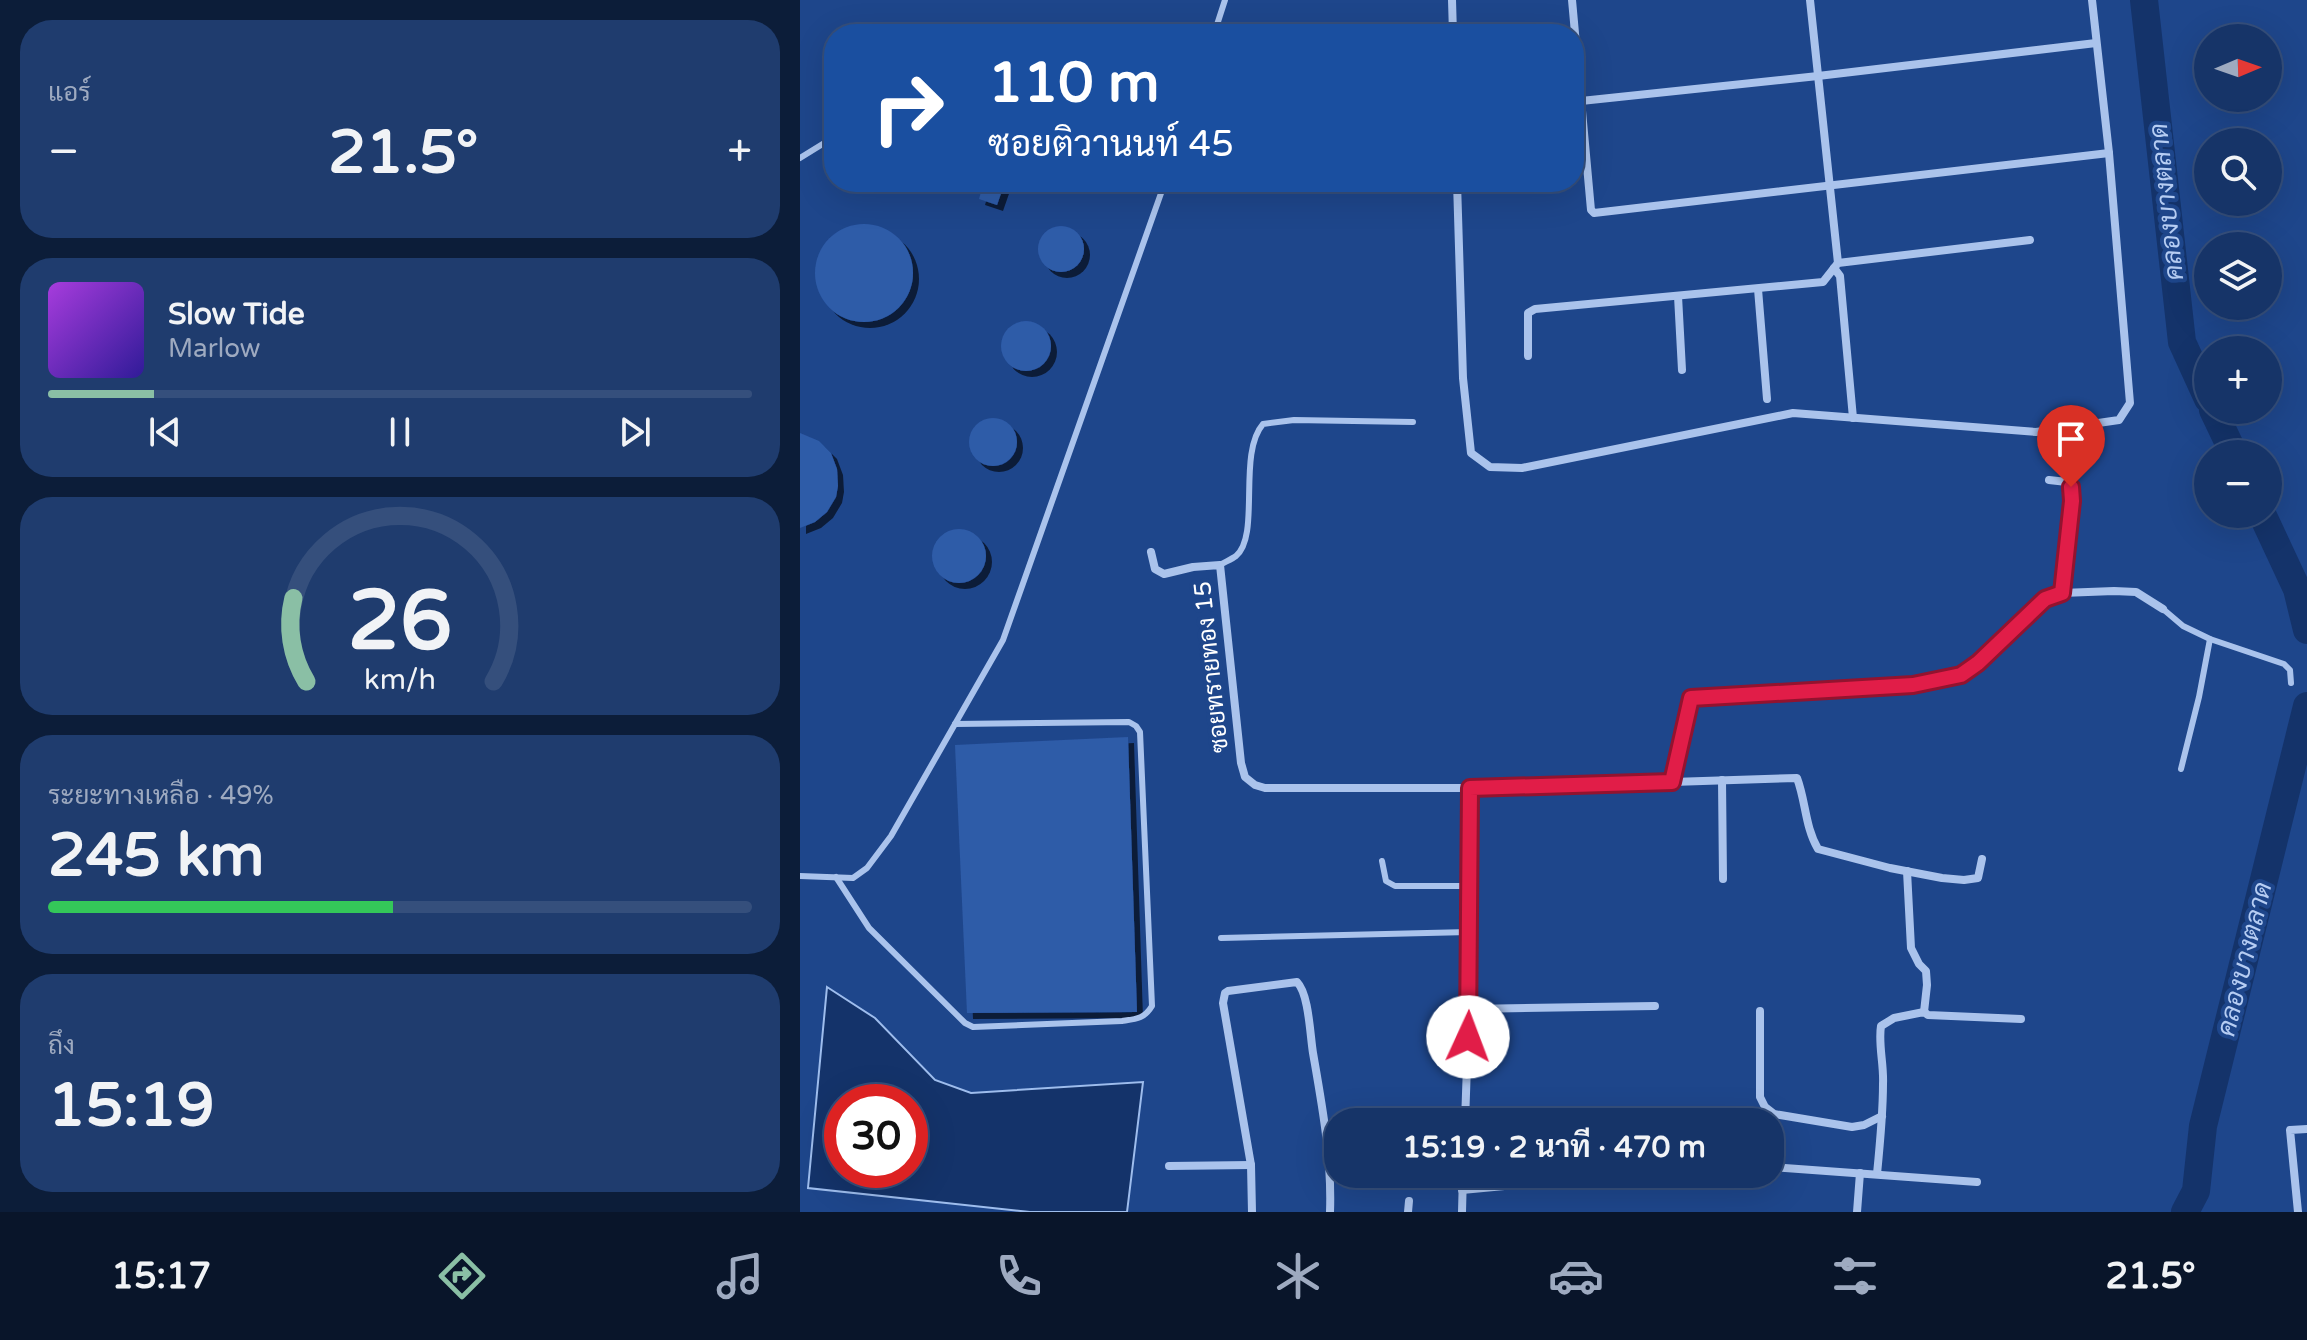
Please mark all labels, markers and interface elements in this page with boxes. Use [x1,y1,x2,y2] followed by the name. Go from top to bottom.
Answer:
[2194,24,2282,112] north arrow
[2194,24,2282,528] map controls
[988,50,1159,117] text: 110 m
[856,56,960,160] icon: right
[48,77,91,108] text: แอร์
[328,117,478,189] text: 21.5°
[2143,122,2190,282] water label: คลองบางตลาด
[988,123,1234,166] text: ซอยติวานนท์ 45
[48,126,79,179] text: −
[727,126,752,179] text: +
[2194,128,2282,216] button: search
[2194,232,2282,320] button: layers
[168,296,305,333] text: Slow Tide
[168,333,260,364] text: Marlow
[2194,336,2282,424] button: +
[2037,405,2105,487] pin
[143,410,187,454] icon: previous
[378,410,422,454] icon: pause
[613,410,657,454] icon: next
[2049,417,2093,461] icon: arrive
[2194,440,2282,528] button: −
[348,572,452,672] text: 26
[1188,580,1235,754] street label: ซอยทรายทอง 15
[364,663,436,697] text: km/h
[48,780,274,811] text: ระยะทางเหลือ · 49%
[48,820,264,892] text: 245 km
[2210,879,2279,1039] water label: คลองบางตลาด
[1426,995,1510,1079] position arrow
[48,1030,75,1061] text: ถึง
[48,1070,214,1142] text: 15:19
[824,1084,928,1188] speed limit sign: 30
[1402,1129,1706,1166] text: 15:19 · 2 นาที · 470 m
[434,1248,490,1304] icon: directions
[712,1248,768,1304] icon: music
[991,1248,1047,1304] icon: phone
[1270,1248,1326,1304] icon: climate
[1548,1248,1604,1304] icon: car
[1827,1248,1883,1304] icon: filters
[111,1255,211,1298] text: 15:17
[2106,1255,2196,1298] text: 21.5°

